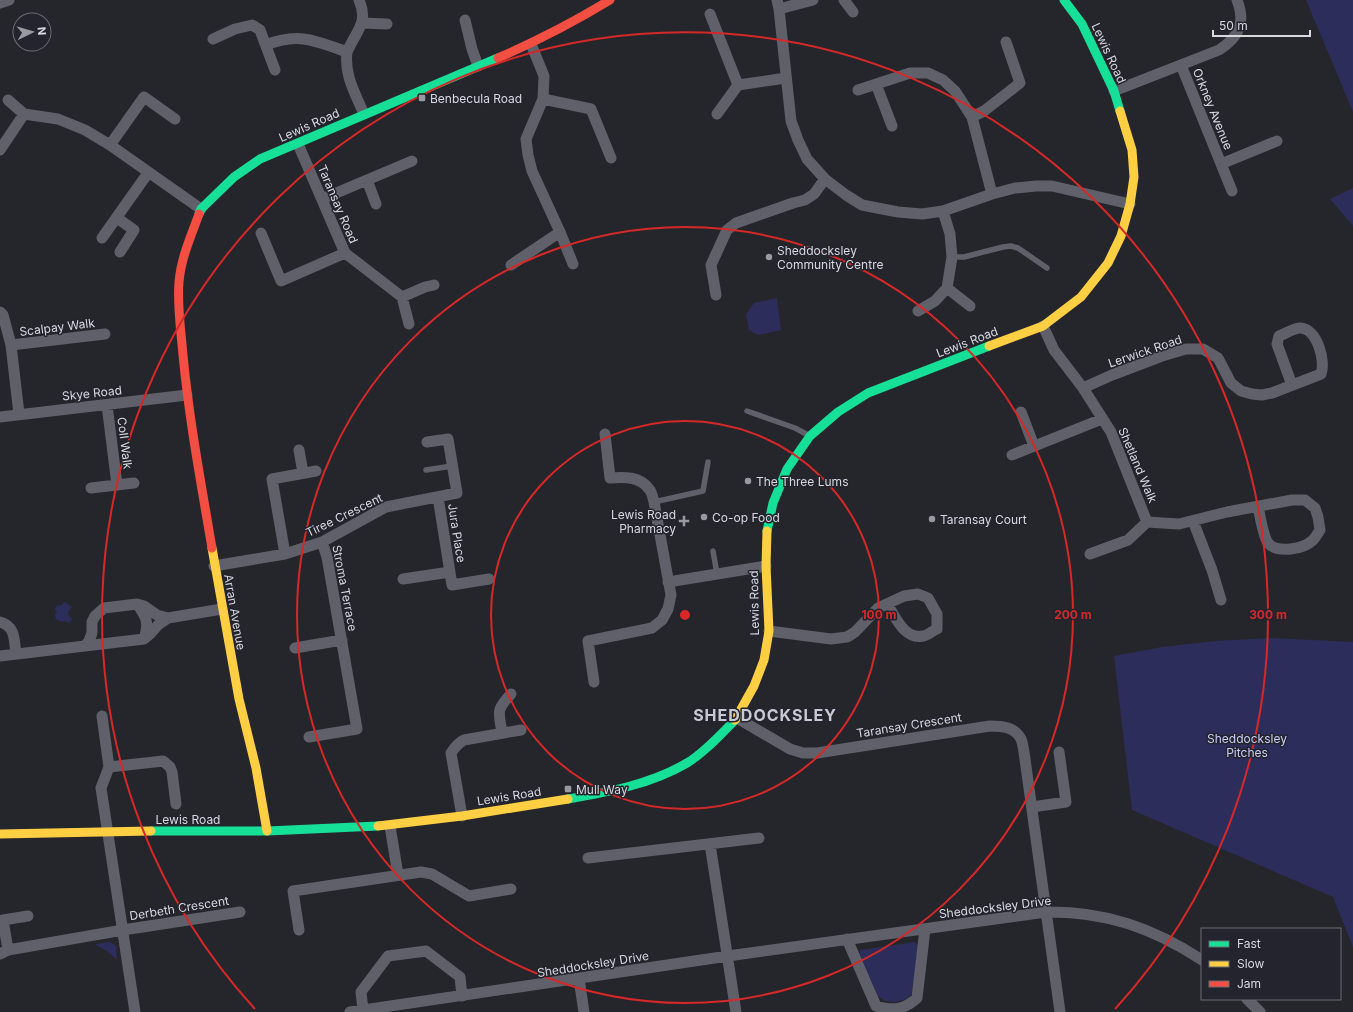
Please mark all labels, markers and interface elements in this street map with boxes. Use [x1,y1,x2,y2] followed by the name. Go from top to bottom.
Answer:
[12,12,52,52] north arrow
[1213,12,1310,38] scale bar
[1219,18,1248,33] text: 50 m
[1088,20,1130,86] street label: Lewis Road
[35,26,49,36] text: N
[1190,66,1236,152] street label: Orkney Avenue
[430,91,522,106] place label: Benbecula Road
[417,93,427,103] marker: Benbecula Road
[276,105,342,145] street label: Lewis Road
[315,162,361,246] street label: Taransay Road
[777,243,883,272] place label: Sheddocksley Community Centre
[764,252,774,262] marker: Sheddocksley Community Centre
[18,315,96,339] street label: Scalpay Walk
[934,323,1000,361] street label: Lewis Road
[1106,331,1184,371] street label: Lerwick Road
[61,382,123,404] street label: Skye Road
[114,416,136,470] street label: Coll Walk
[1115,425,1161,505] street label: Shetland Walk
[756,474,848,489] place label: The Three Lums
[743,476,753,486] marker: The Three Lums
[303,490,385,540] street label: Tiree Crescent
[445,502,469,564] street label: Jura Place
[611,507,676,536] place label: Lewis Road Pharmacy
[712,510,780,525] place label: Co-op Food
[699,512,709,522] marker: Co-op Food
[940,512,1027,527] place label: Taransay Court
[927,514,937,524] marker: Taransay Court
[679,516,689,526] marker: Lewis Road Pharmacy
[329,544,361,632] street label: Stroma Terrace
[746,570,762,636] street label: Lewis Road
[221,573,249,651] street label: Arran Avenue
[861,607,897,622] text: 100 m
[1054,607,1092,622] text: 200 m
[1249,607,1287,622] text: 300 m
[678,608,692,622] centre of rings
[693,705,837,725] district label: SHEDDOCKSLEY
[855,709,963,741] street label: Taransay Crescent
[1207,731,1287,760] park label: Sheddocksley Pitches
[576,782,628,797] place label: Mull Way
[476,784,542,808] street label: Lewis Road
[563,784,573,794] marker: Mull Way
[156,812,220,827] street label: Lewis Road
[128,893,230,923] street label: Derbeth Crescent
[938,893,1052,921] street label: Sheddocksley Drive
[1201,928,1341,1000] legend
[1237,936,1261,951] text: Fast
[536,948,650,980] street label: Sheddocksley Drive
[1237,956,1265,971] text: Slow
[1237,976,1261,991] text: Jam

